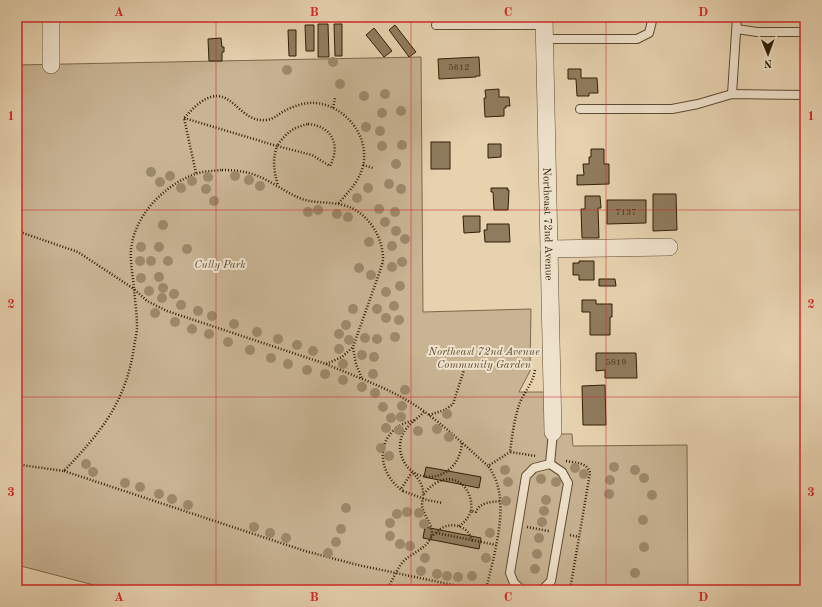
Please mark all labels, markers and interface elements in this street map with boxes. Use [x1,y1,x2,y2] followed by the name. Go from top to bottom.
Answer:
[114,6,124,19] text: A
[309,6,319,19] text: B
[504,6,512,19] text: C
[698,6,708,19] text: D
[748,34,788,74] north arrow
[763,57,772,68] text: N
[449,63,469,72] house number: 5612
[7,110,15,123] text: 1
[807,110,815,123] text: 1
[540,167,554,281] street label: Northeast 72nd Avenue
[616,208,636,217] house number: 7137
[194,260,246,271] park label: Cully Park
[7,298,15,311] text: 2
[807,298,815,311] text: 2
[427,347,540,371] park label: Northeast 72nd Avenue Community Garden
[606,358,626,367] house number: 5819
[7,486,15,499] text: 3
[807,486,815,499] text: 3
[114,591,124,604] text: A
[309,591,319,604] text: B
[504,591,512,604] text: C
[698,591,708,604] text: D

